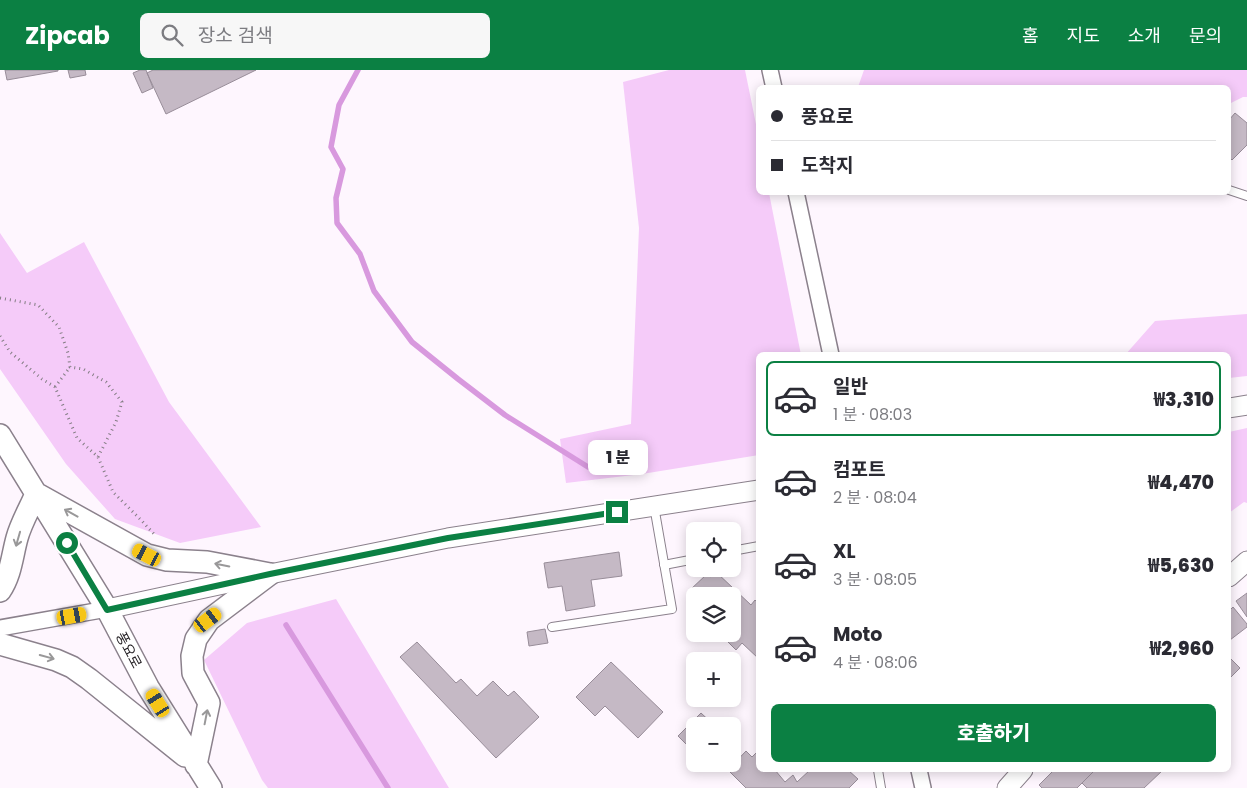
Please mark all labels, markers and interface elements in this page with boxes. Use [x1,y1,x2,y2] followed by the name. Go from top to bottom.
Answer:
[140,13,490,58] search box
[25,19,110,52] text: Zipcab
[158,21,186,49] icon: search
[198,22,273,49] text: 장소 검색
[1022,23,1039,48] text: 홈
[1067,23,1100,48] text: 지도
[1128,23,1161,48] text: 소개
[1189,23,1222,48] text: 문의
[801,103,853,130] text: 풍요로
[801,152,853,179] text: 도착지
[833,373,868,400] text: 일반
[773,376,818,421] icon: car
[1154,386,1214,413] text: ₩3,310
[833,403,912,426] text: 1 분 · 08:03
[587,440,647,474] callout: 1 분
[606,446,630,469] text: 1 분
[833,456,885,483] text: 컴포트
[773,459,818,504] icon: car
[1148,469,1214,496] text: ₩4,470
[833,486,917,509] text: 2 분 · 08:04
[606,501,628,523] route end
[63,508,78,518] one-way arrow
[686,522,741,772] map controls
[686,522,741,577] button: locate
[12,530,22,546] one-way arrow
[56,532,78,554] route start
[833,538,856,565] text: XL
[130,542,163,568] car
[773,542,818,587] icon: car
[1148,552,1214,579] text: ₩5,630
[214,559,230,569] one-way arrow
[833,568,917,591] text: 3 분 · 08:05
[686,587,741,642] button: layers
[191,605,224,635] car
[55,606,88,626] car
[833,621,882,648] text: Moto
[773,625,818,670] icon: car
[111,628,147,672] street label: 풍요로
[1150,635,1214,662] text: ₩2,960
[833,651,918,674] text: 4 분 · 08:06
[686,652,741,707] button: +
[39,653,55,663] one-way arrow
[143,686,172,720] car
[771,704,1216,762] button: 호출하기
[202,710,211,726] one-way arrow
[686,717,741,772] button: −

